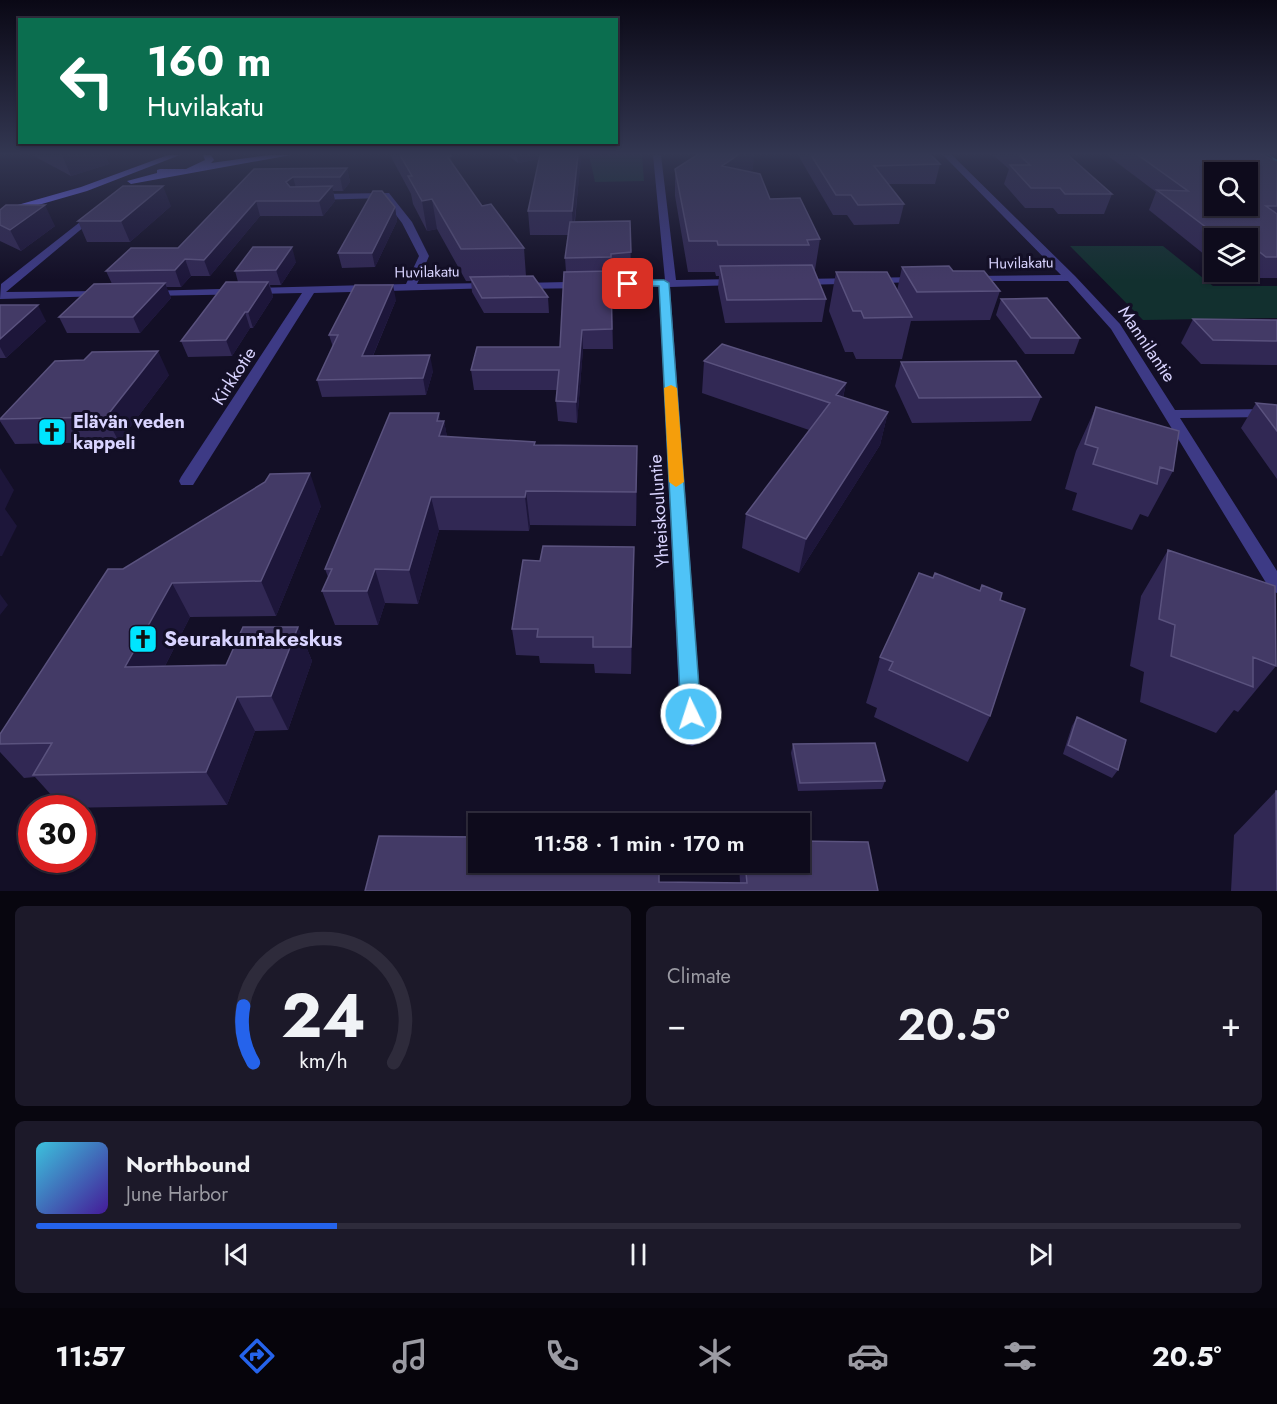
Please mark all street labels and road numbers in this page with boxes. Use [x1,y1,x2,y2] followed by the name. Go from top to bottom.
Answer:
[988,251,1054,275] street label: Huvilakatu
[394,260,460,284] street label: Huvilakatu
[1112,301,1182,387] street label: Mannilantie
[205,342,263,410] street label: Kirkkotie
[642,454,676,568] street label: Yhteiskouluntie

